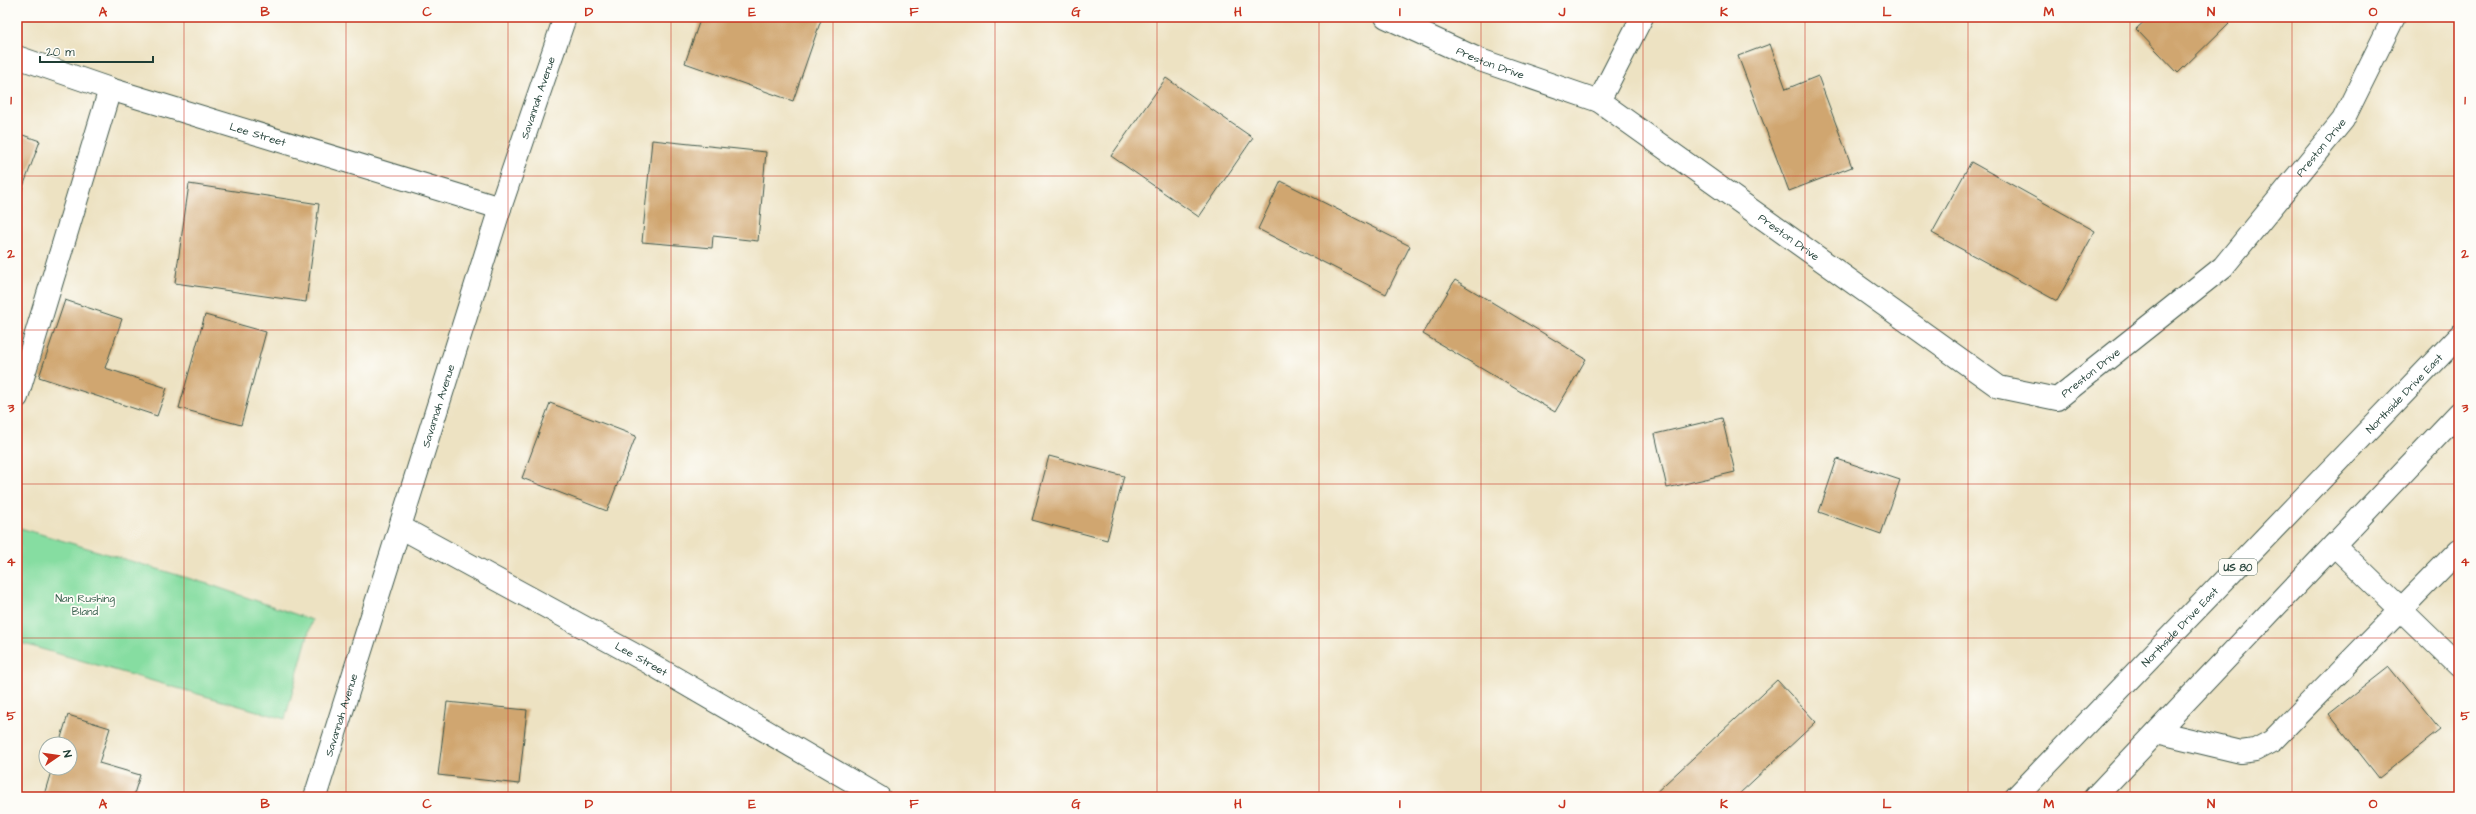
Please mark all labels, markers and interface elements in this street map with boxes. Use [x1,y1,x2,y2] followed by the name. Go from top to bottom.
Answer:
[99,3,108,21] text: A
[260,3,270,21] text: B
[422,3,432,21] text: C
[585,3,594,21] text: D
[748,3,756,21] text: E
[909,3,919,21] text: F
[1071,3,1081,21] text: G
[1234,3,1242,21] text: H
[1399,3,1401,21] text: I
[1558,3,1566,21] text: J
[1720,3,1728,21] text: K
[1882,3,1892,21] text: L
[2044,3,2055,21] text: M
[2207,3,2215,21] text: N
[2369,3,2378,21] text: O
[40,38,153,64] scale bar
[1454,43,1526,83] street label: Preston Drive
[46,44,75,61] text: 20 m
[517,54,559,141] street label: Savannah Avenue
[10,91,12,109] text: 1
[2464,91,2466,109] text: 1
[2293,115,2350,180] street label: Preston Drive
[228,119,288,150] street label: Lee Street
[1755,210,1822,264] street label: Preston Drive
[6,245,15,263] text: 2
[2460,245,2469,263] text: 2
[2058,345,2123,401] street label: Preston Drive
[2362,350,2447,437] street label: Northside Drive East
[418,363,458,449] street label: Savannah Avenue
[7,399,15,417] text: 3
[2461,399,2469,417] text: 3
[7,553,16,571] text: 4
[2461,553,2470,571] text: 4
[2219,559,2257,575] road number: US 80
[2138,584,2222,670] street label: Northside Drive East
[55,591,115,619] park label: Nan Rushing Bland
[612,639,671,680] street label: Lee Street
[321,672,361,758] street label: Savannah Avenue
[6,707,16,725] text: 5
[2460,707,2470,725] text: 5
[38,736,78,776] north arrow
[59,749,75,759] text: N
[99,795,108,813] text: A
[260,795,270,813] text: B
[422,795,432,813] text: C
[585,795,594,813] text: D
[748,795,756,813] text: E
[909,795,919,813] text: F
[1071,795,1081,813] text: G
[1234,795,1242,813] text: H
[1399,795,1401,813] text: I
[1558,795,1566,813] text: J
[1720,795,1728,813] text: K
[1882,795,1892,813] text: L
[2044,795,2055,813] text: M
[2207,795,2215,813] text: N
[2369,795,2378,813] text: O

